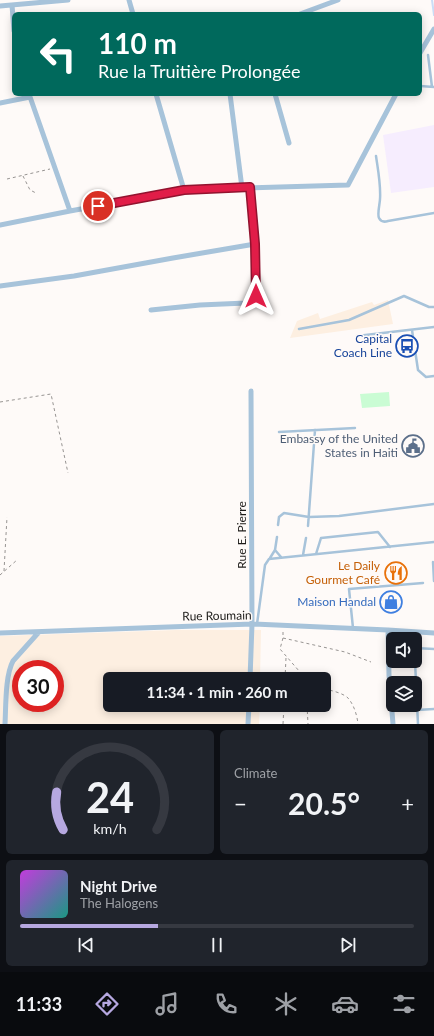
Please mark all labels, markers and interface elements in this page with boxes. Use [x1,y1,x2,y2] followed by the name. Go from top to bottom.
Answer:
[98,26,177,60] text: 110 m
[32,28,84,80] icon: left
[98,60,301,82] text: Rue la Truitière Prolongée
[81,189,115,223] pin
[87,195,109,217] icon: arrive
[235,275,277,317] position arrow
[334,331,392,360] place label: Capital Coach Line
[394,333,420,359] bus stop icon: Capital Coach Line
[280,431,398,460] place label: Embassy of the United States in Haiti
[400,433,426,459] public building icon: Embassy of the United States in Haiti
[234,501,249,569] street label: Rue E. Pierre
[306,558,381,587] place label: Le Daily Gourmet Café
[383,560,409,586] restaurant icon: Le Daily Gourmet Café
[378,589,404,615] shop icon: Maison Handal
[297,594,376,609] place label: Maison Handal
[182,607,252,624] street label: Rue Roumain
[386,632,422,712] map controls
[386,632,422,668] button: sound
[12,660,64,712] speed limit sign: 30
[386,676,422,712] button: layers
[147,683,287,701] text: 11:34 · 1 min · 260 m
[234,765,277,781] text: Climate
[86,772,134,822] text: 24
[288,785,360,821] text: 20.5°
[234,790,247,817] text: −
[401,790,414,817] text: +
[93,820,127,837] text: km/h
[80,877,157,895] text: Night Drive
[80,895,158,911] text: The Halogens
[75,934,97,956] icon: previous
[206,934,228,956] icon: pause
[337,934,359,956] icon: next
[93,990,121,1018] icon: directions
[153,990,181,1018] icon: music
[212,990,240,1018] icon: phone
[272,990,300,1018] icon: climate
[331,990,359,1018] icon: car
[390,990,418,1018] icon: filters
[16,993,62,1015] text: 11:33

